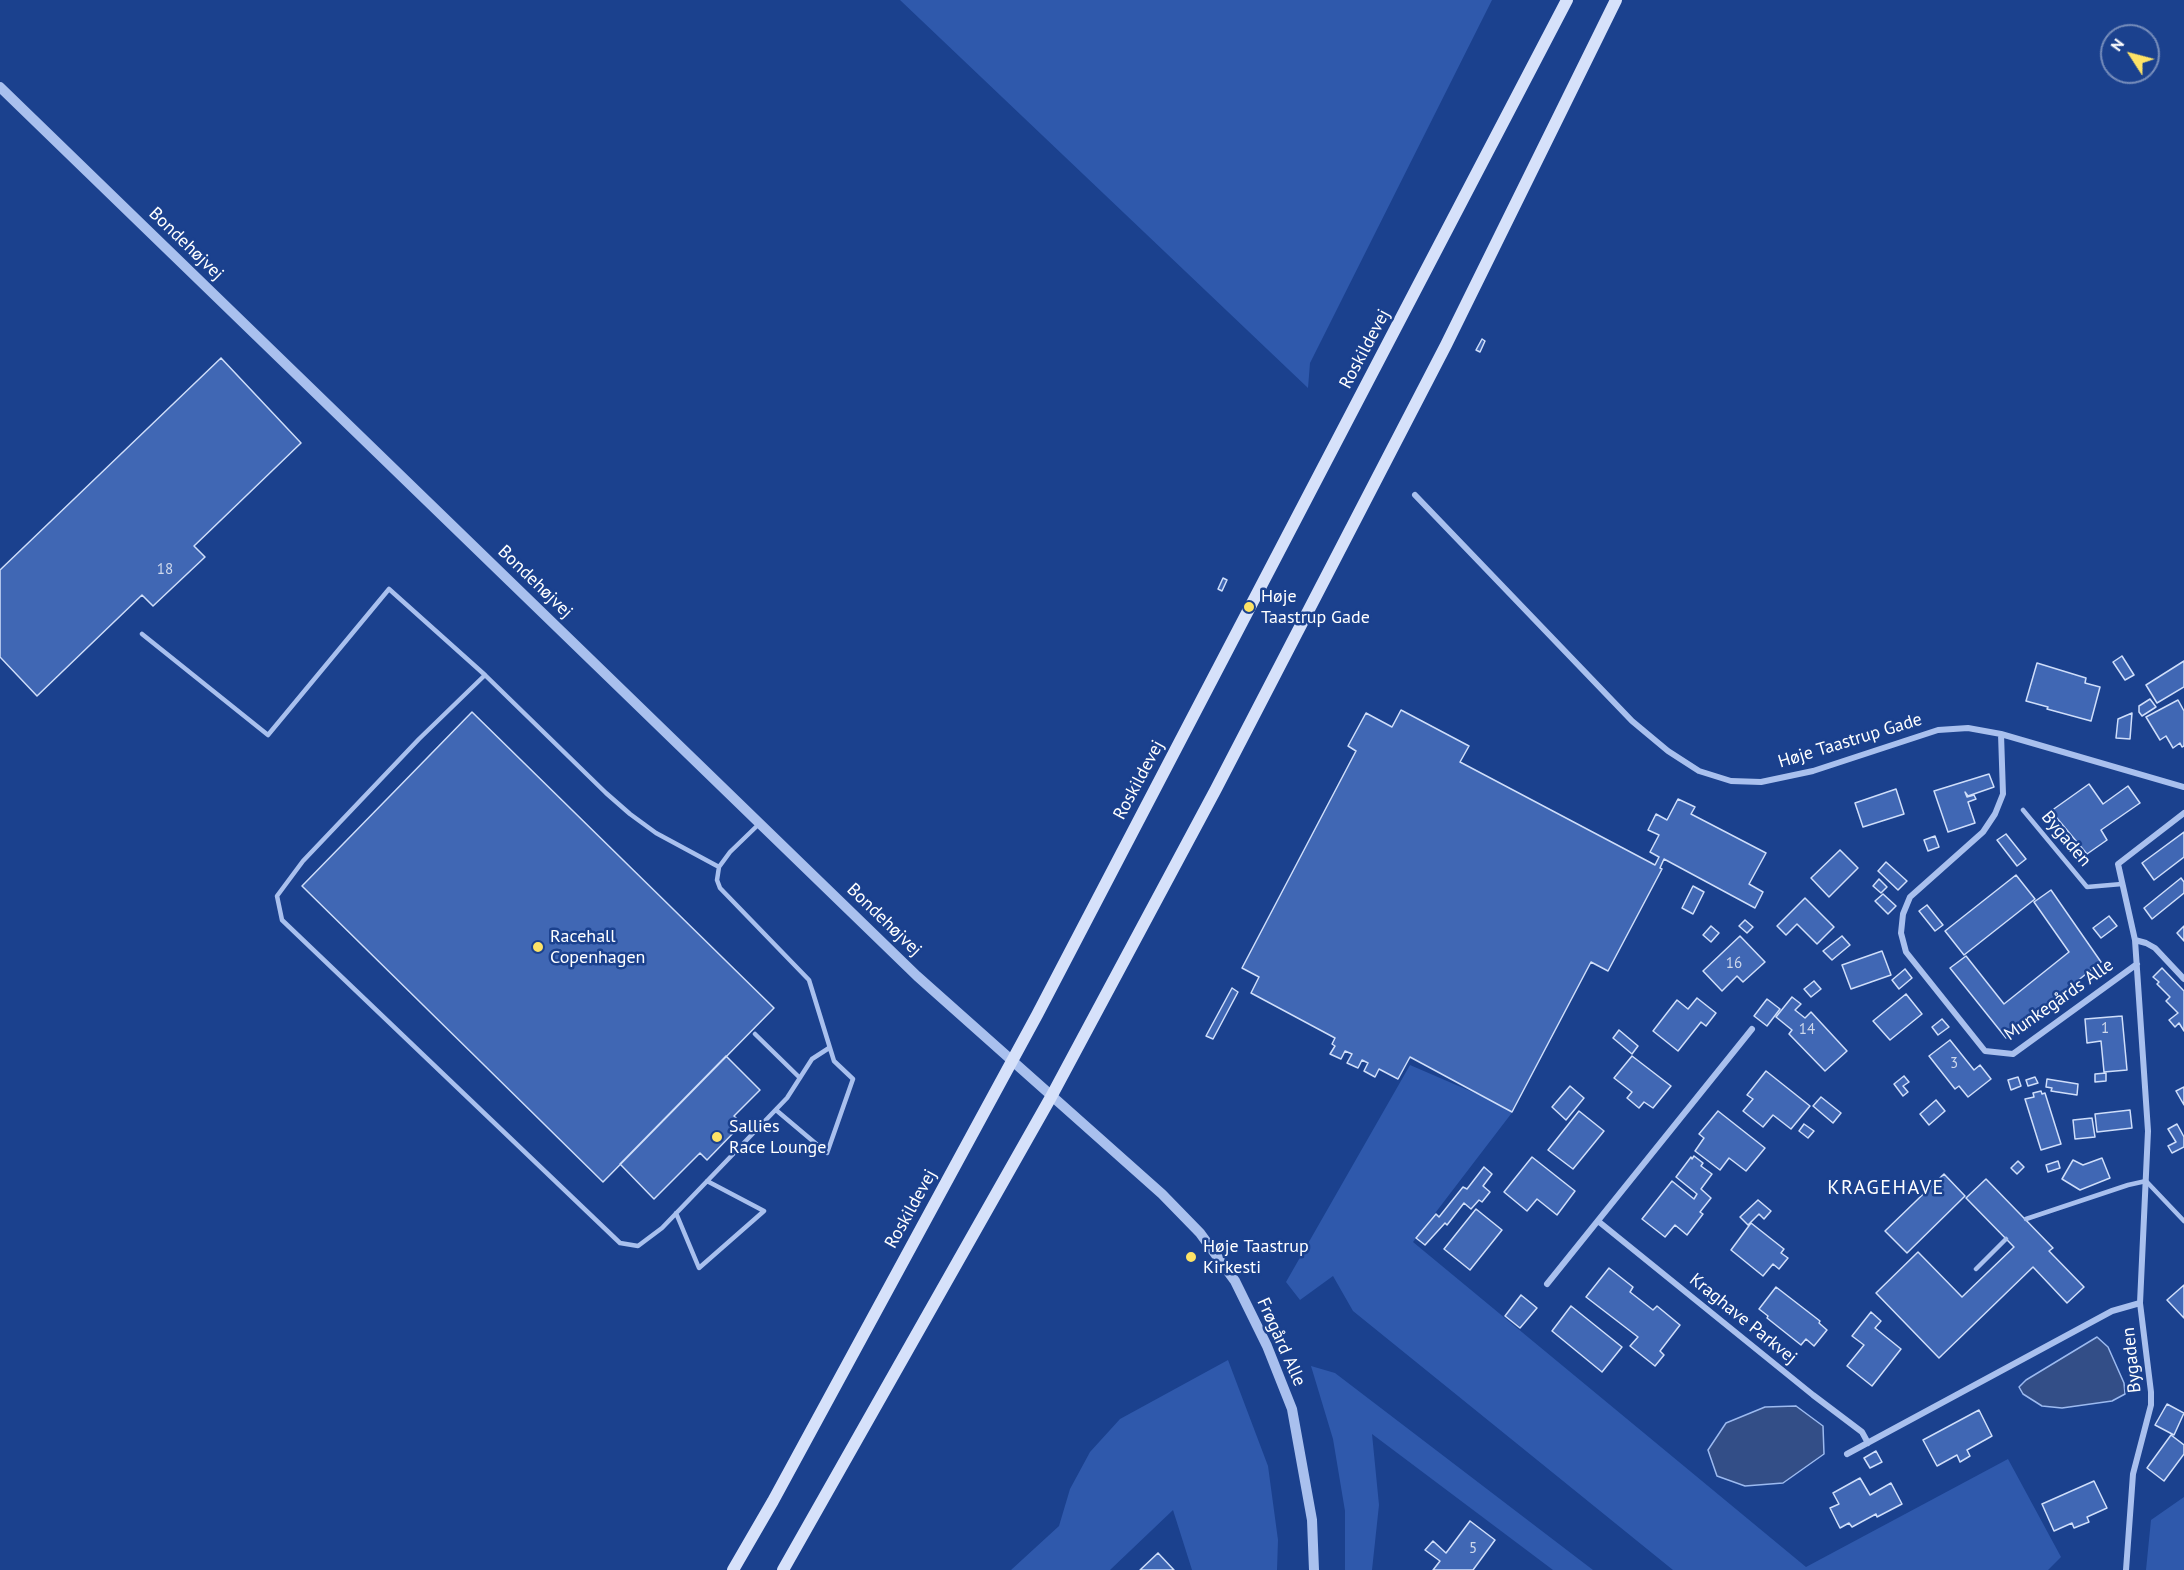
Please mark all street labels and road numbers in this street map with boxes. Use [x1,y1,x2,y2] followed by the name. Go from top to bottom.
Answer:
[144,203,228,285] street label: Bondehøjvej
[1335,306,1395,392] street label: Roskildevej
[493,541,577,623] street label: Bondehøjvej
[1775,709,1925,773] street label: Høje Taastrup Gade
[1109,737,1169,823] street label: Roskildevej
[2037,807,2095,871] street label: Bygaden
[842,879,926,961] street label: Bondehøjvej
[2000,954,2118,1046] street label: Munkegårds Alle
[881,1166,941,1252] street label: Roskildevej
[1685,1269,1801,1369] street label: Kraghave Parkvej
[1252,1294,1310,1390] street label: Frøgård Alle
[2118,1326,2146,1394] street label: Bygaden

